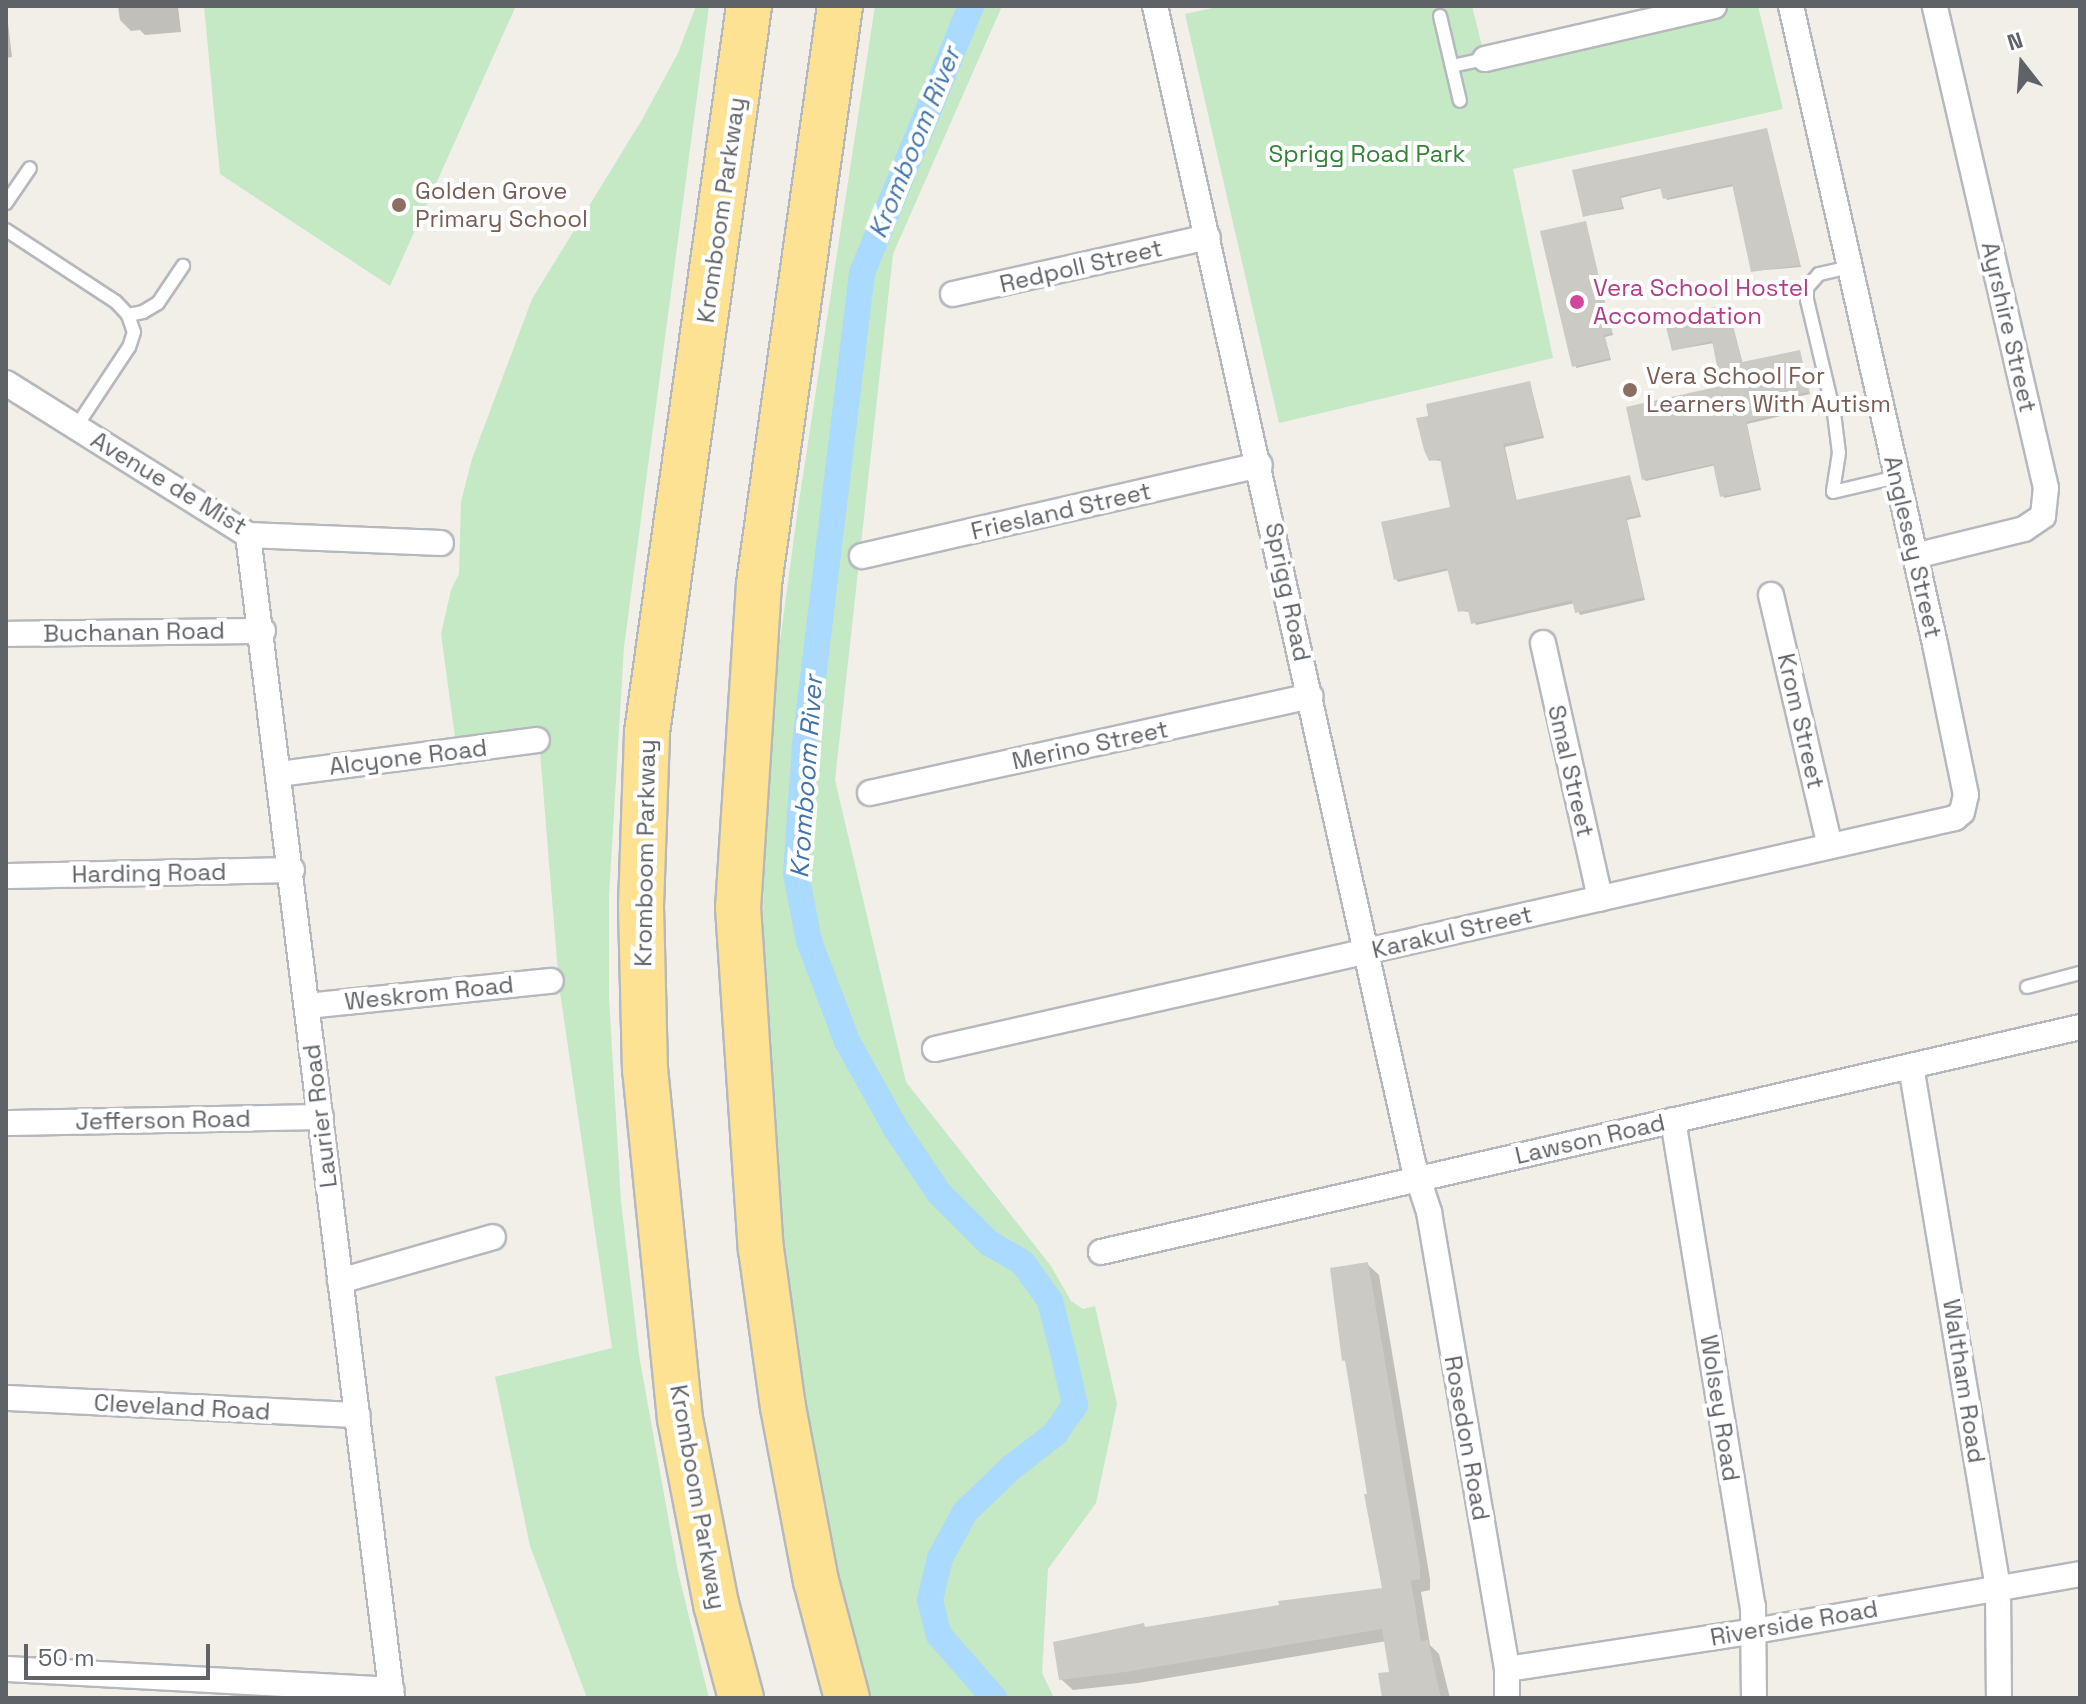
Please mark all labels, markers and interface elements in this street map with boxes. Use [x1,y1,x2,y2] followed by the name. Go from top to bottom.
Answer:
[1982,24,2062,104] north arrow
[2004,26,2026,57] text: N
[863,43,967,243] water label: Kromboom River
[691,95,751,325] street label: Kromboom Parkway
[1268,140,1466,168] park label: Sprigg Road Park
[415,177,588,233] place label: Golden Grove Primary School
[390,196,408,214] marker: Golden Grove Primary School
[997,233,1165,299] street label: Redpoll Street
[1975,239,2043,415] street label: Ayrshire Street
[1593,274,1809,330] place label: Vera School Hostel Accomodation
[1568,293,1586,311] marker: Vera School Hostel Accomodation
[1646,362,1891,418] place label: Vera School For Learners With Autism
[1621,381,1639,399] marker: Vera School For Learners With Autism
[86,425,252,541] street label: Avenue de Mist
[1878,453,1948,641] street label: Anglesey Street
[968,476,1154,546] street label: Friesland Street
[1259,520,1317,664] street label: Sprigg Road
[43,616,225,648] street label: Buchanan Road
[1771,650,1831,792] street label: Krom Street
[784,675,830,879] water label: Kromboom River
[1542,702,1600,840] street label: Smal Street
[1009,714,1171,776] street label: Merino Street
[327,733,489,781] street label: Alcyone Road
[629,739,661,967] street label: Kromboom Parkway
[71,857,227,889] street label: Harding Road
[1369,900,1535,964] street label: Karakul Street
[343,970,515,1016] street label: Weskrom Road
[297,1043,343,1189] street label: Laurier Road
[75,1104,251,1136] street label: Jefferson Road
[1512,1108,1668,1170] street label: Lawson Road
[1937,1297,1991,1465] street label: Waltham Road
[1694,1333,1746,1483] street label: Wolsey Road
[1438,1353,1496,1523] street label: Rosedon Road
[664,1382,732,1612] street label: Kromboom Parkway
[93,1388,271,1426] street label: Cleveland Road
[1708,1594,1880,1652] street label: Riverside Road
[28,1628,214,1678] scale bar
[38,1642,95,1673] text: 50 m

